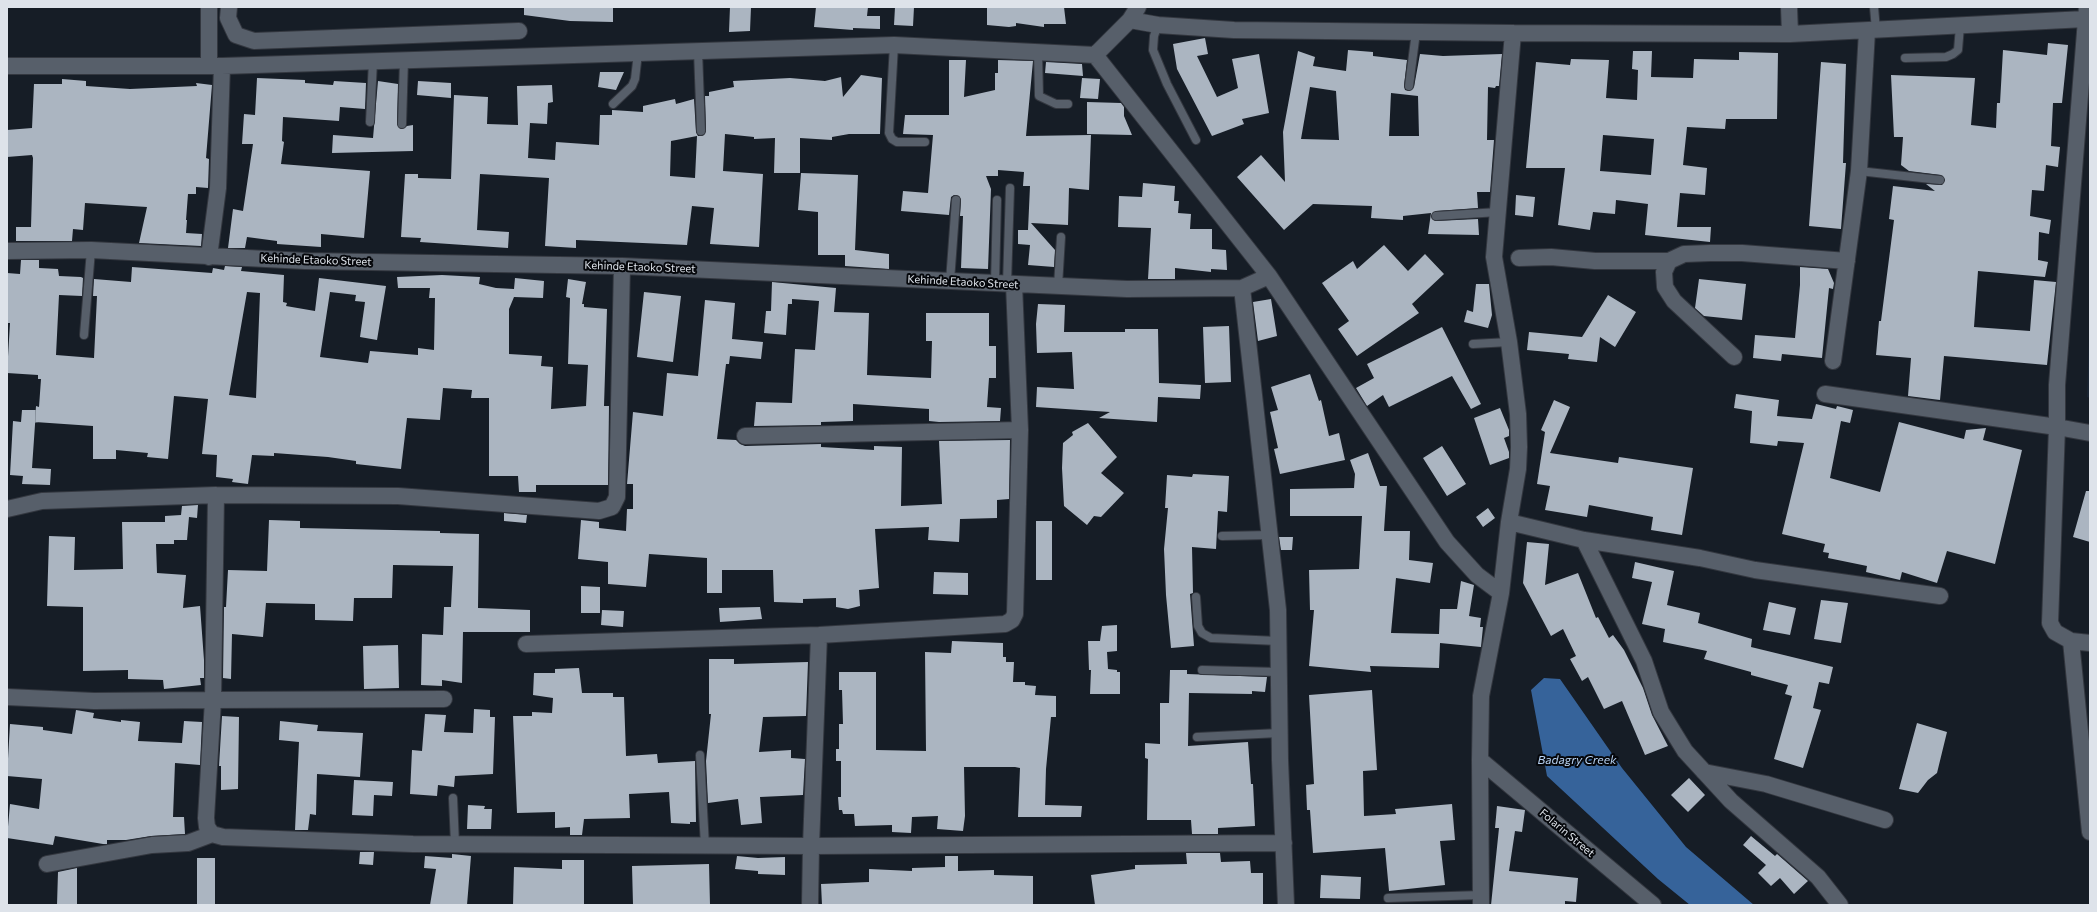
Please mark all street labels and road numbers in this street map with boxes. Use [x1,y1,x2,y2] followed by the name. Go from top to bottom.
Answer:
[260,251,372,269] street label: Kehinde Etaoko Street
[584,258,696,276] street label: Kehinde Etaoko Street
[907,272,1019,292] street label: Kehinde Etaoko Street
[1537,806,1597,860] street label: Folarin Street

